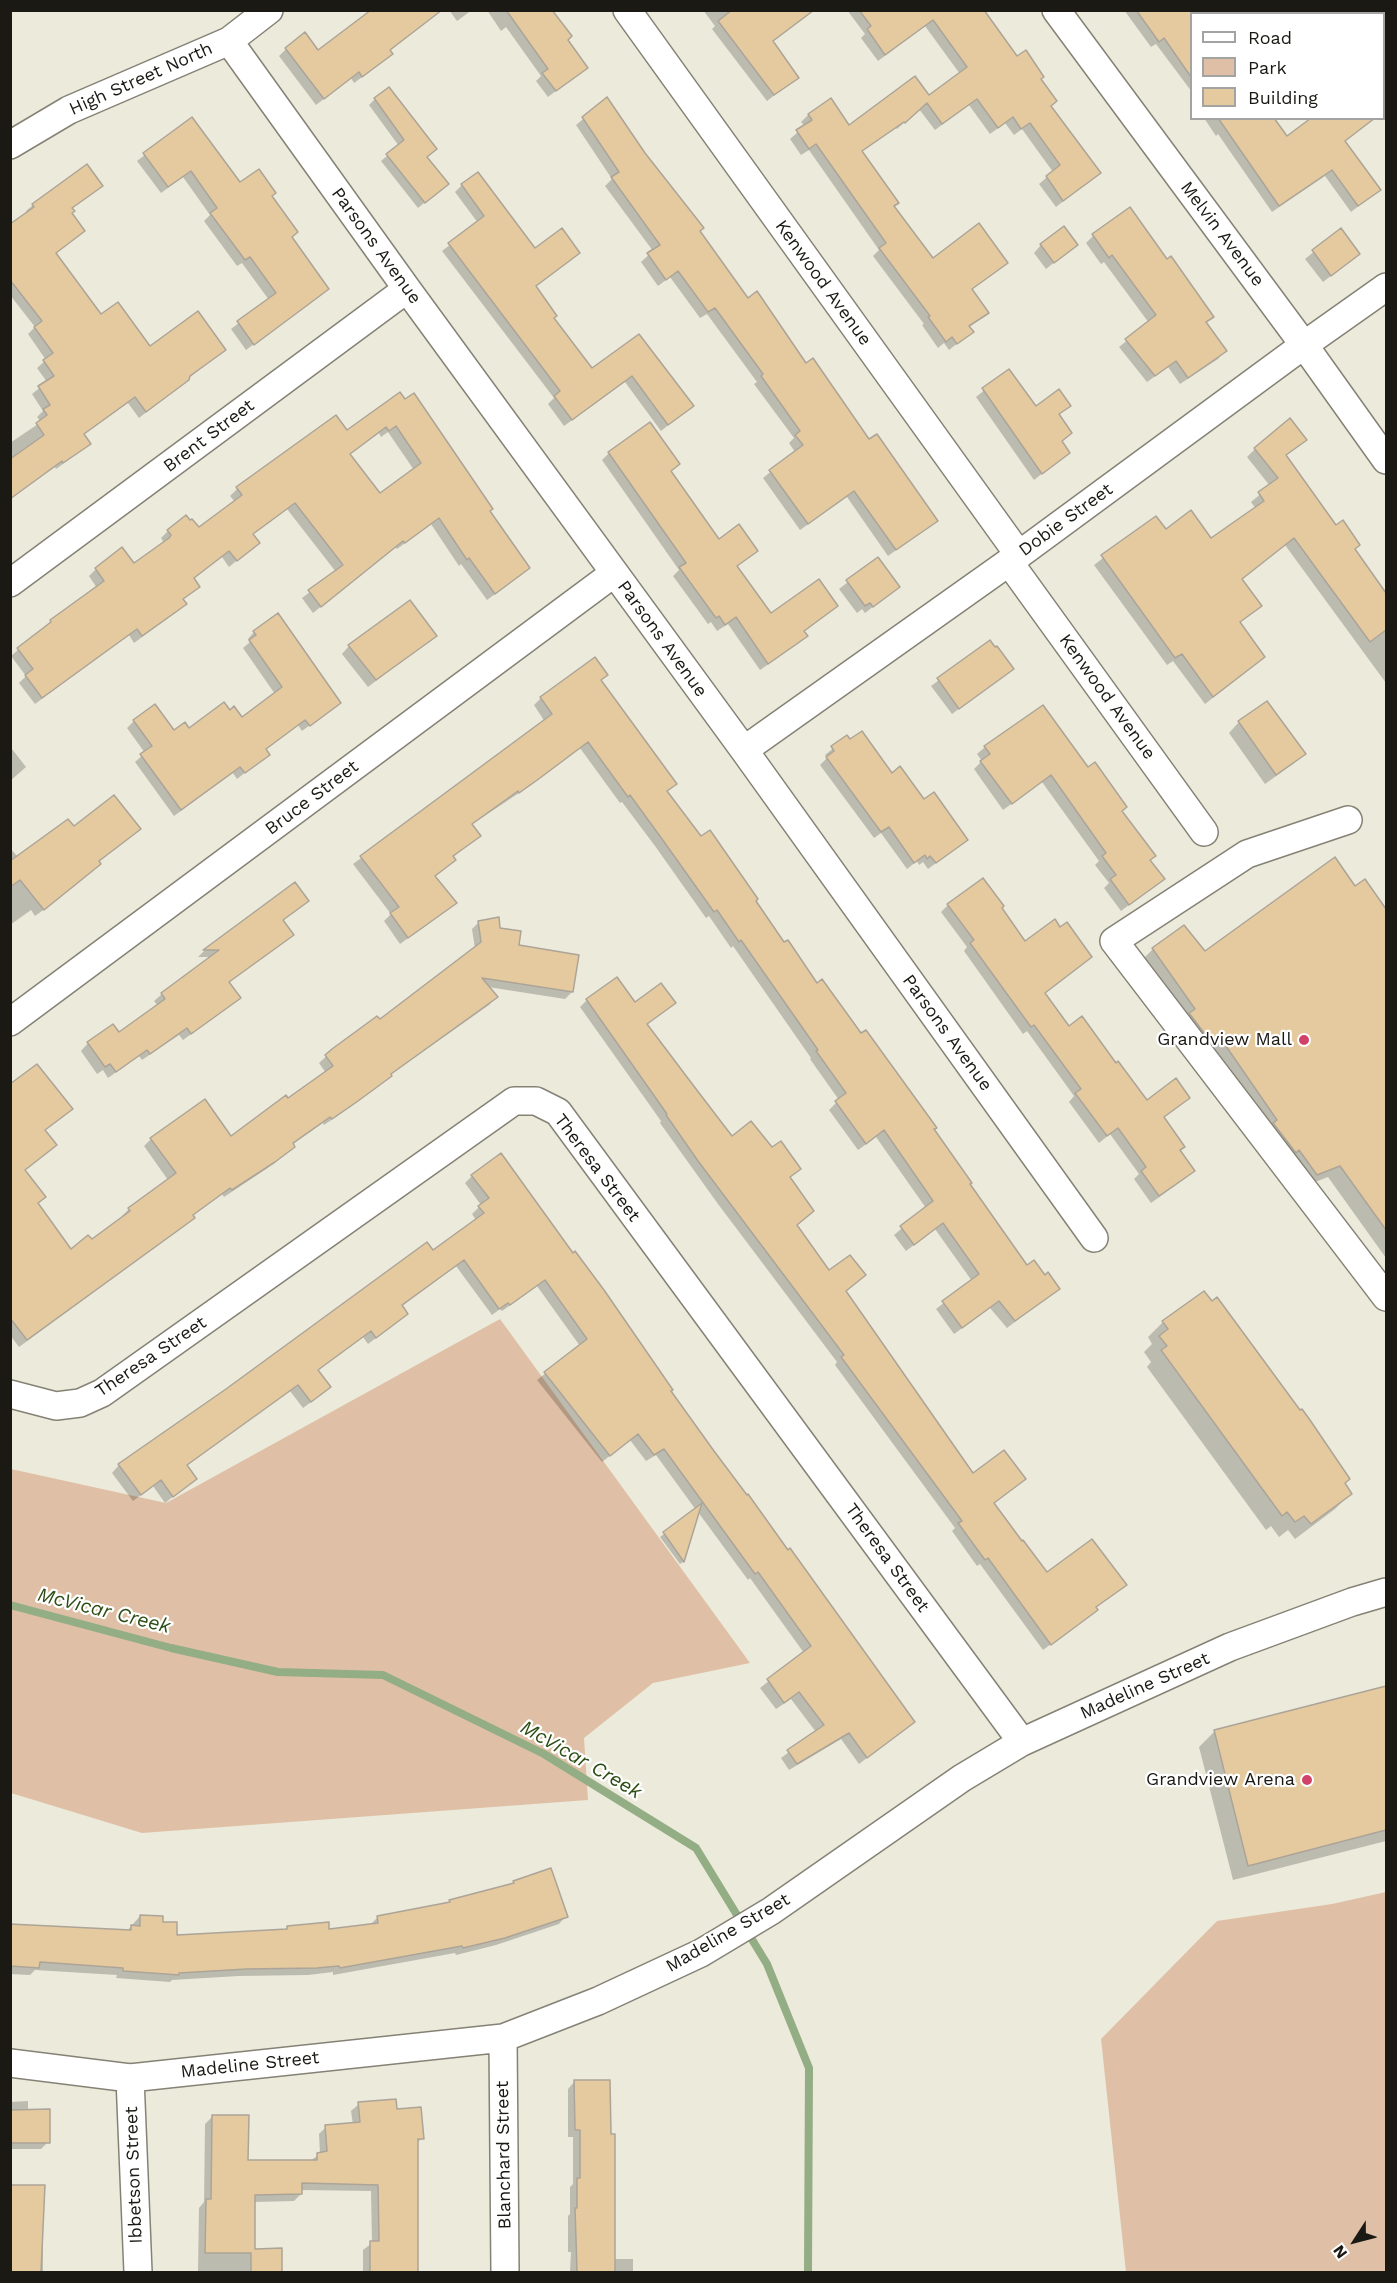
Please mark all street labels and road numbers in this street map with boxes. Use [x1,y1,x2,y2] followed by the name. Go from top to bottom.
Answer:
[66,38,216,120] street label: High Street North
[1176,177,1268,291] street label: Melvin Avenue
[326,183,426,309] street label: Parsons Avenue
[770,216,876,350] street label: Kenwood Avenue
[159,395,259,477] street label: Brent Street
[1015,479,1117,561] street label: Dobie Street
[612,576,712,702] street label: Parsons Avenue
[1054,630,1160,764] street label: Kenwood Avenue
[261,756,363,840] street label: Bruce Street
[897,970,997,1096] street label: Parsons Avenue
[549,1110,645,1226] street label: Theresa Street
[91,1312,211,1402] street label: Theresa Street
[840,1499,934,1617] street label: Theresa Street
[1077,1648,1213,1724] street label: Madeline Street
[662,1889,794,1977] street label: Madeline Street
[180,2047,320,2083] street label: Madeline Street
[492,2080,516,2230] street label: Blanchard Street
[121,2106,147,2244] street label: Ibbetson Street

